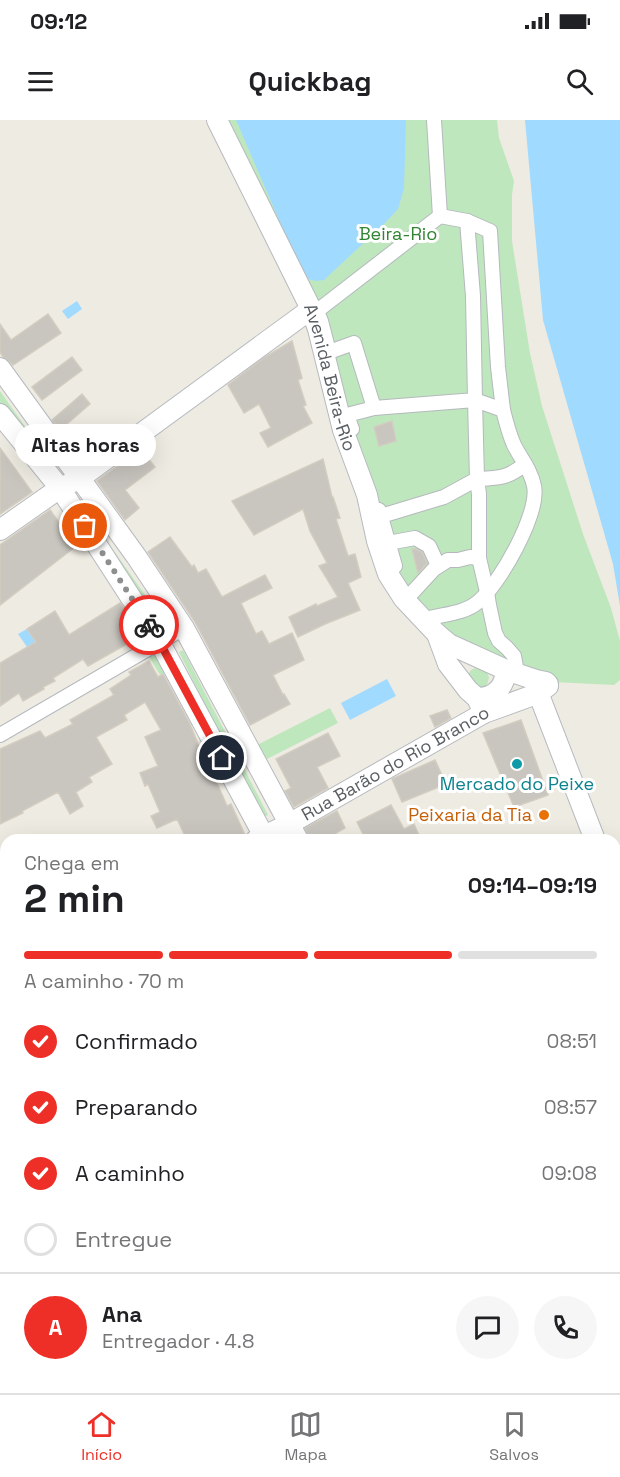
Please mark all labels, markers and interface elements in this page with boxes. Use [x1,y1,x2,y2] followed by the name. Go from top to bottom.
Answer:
[30,7,87,35] text: 09:12
[249,64,371,99] text: Quickbag
[24,65,57,98] icon: menu
[563,65,596,98] icon: search
[359,222,437,245] park label: Beira-Rio
[299,300,362,454] street label: Avenida Beira-Rio
[14,424,156,466] callout: Altas horas
[31,432,140,458] text: Altas horas
[59,500,110,551] pin
[68,509,101,542] icon: bag
[119,595,179,655] courier
[133,609,166,642] icon: bike
[297,700,493,826] street label: Rua Barão do Rio Branco
[196,732,247,783] pin
[205,741,238,774] icon: home
[510,757,524,771] marker: Mercado do Peixe
[440,772,594,795] place label: Mercado do Peixe
[408,803,532,826] place label: Peixaria da Tia
[537,808,551,822] marker: Peixaria da Tia
[24,850,119,876] text: Chega em
[468,871,597,899] text: 09:14–09:19
[24,874,125,923] text: 2 min
[24,968,184,994] text: A caminho · 70 m
[24,1025,57,1058] icon: check
[75,1027,198,1055] text: Confirmado
[547,1028,597,1054] text: 08:51
[24,1091,57,1124] icon: check
[75,1093,198,1121] text: Preparando
[544,1094,597,1120] text: 08:57
[24,1157,57,1190] icon: check
[75,1159,185,1187] text: A caminho
[542,1160,597,1186] text: 09:08
[75,1225,172,1253] text: Entregue
[456,1296,519,1359] button: chat
[534,1296,597,1359] button: phone
[102,1300,142,1328] text: Ana
[49,1313,62,1341] text: A
[102,1328,254,1354] text: Entregador · 4.8
[81,1408,122,1465] tab: Início
[284,1408,327,1465] tab: Mapa
[489,1408,539,1465] tab: Salvos

